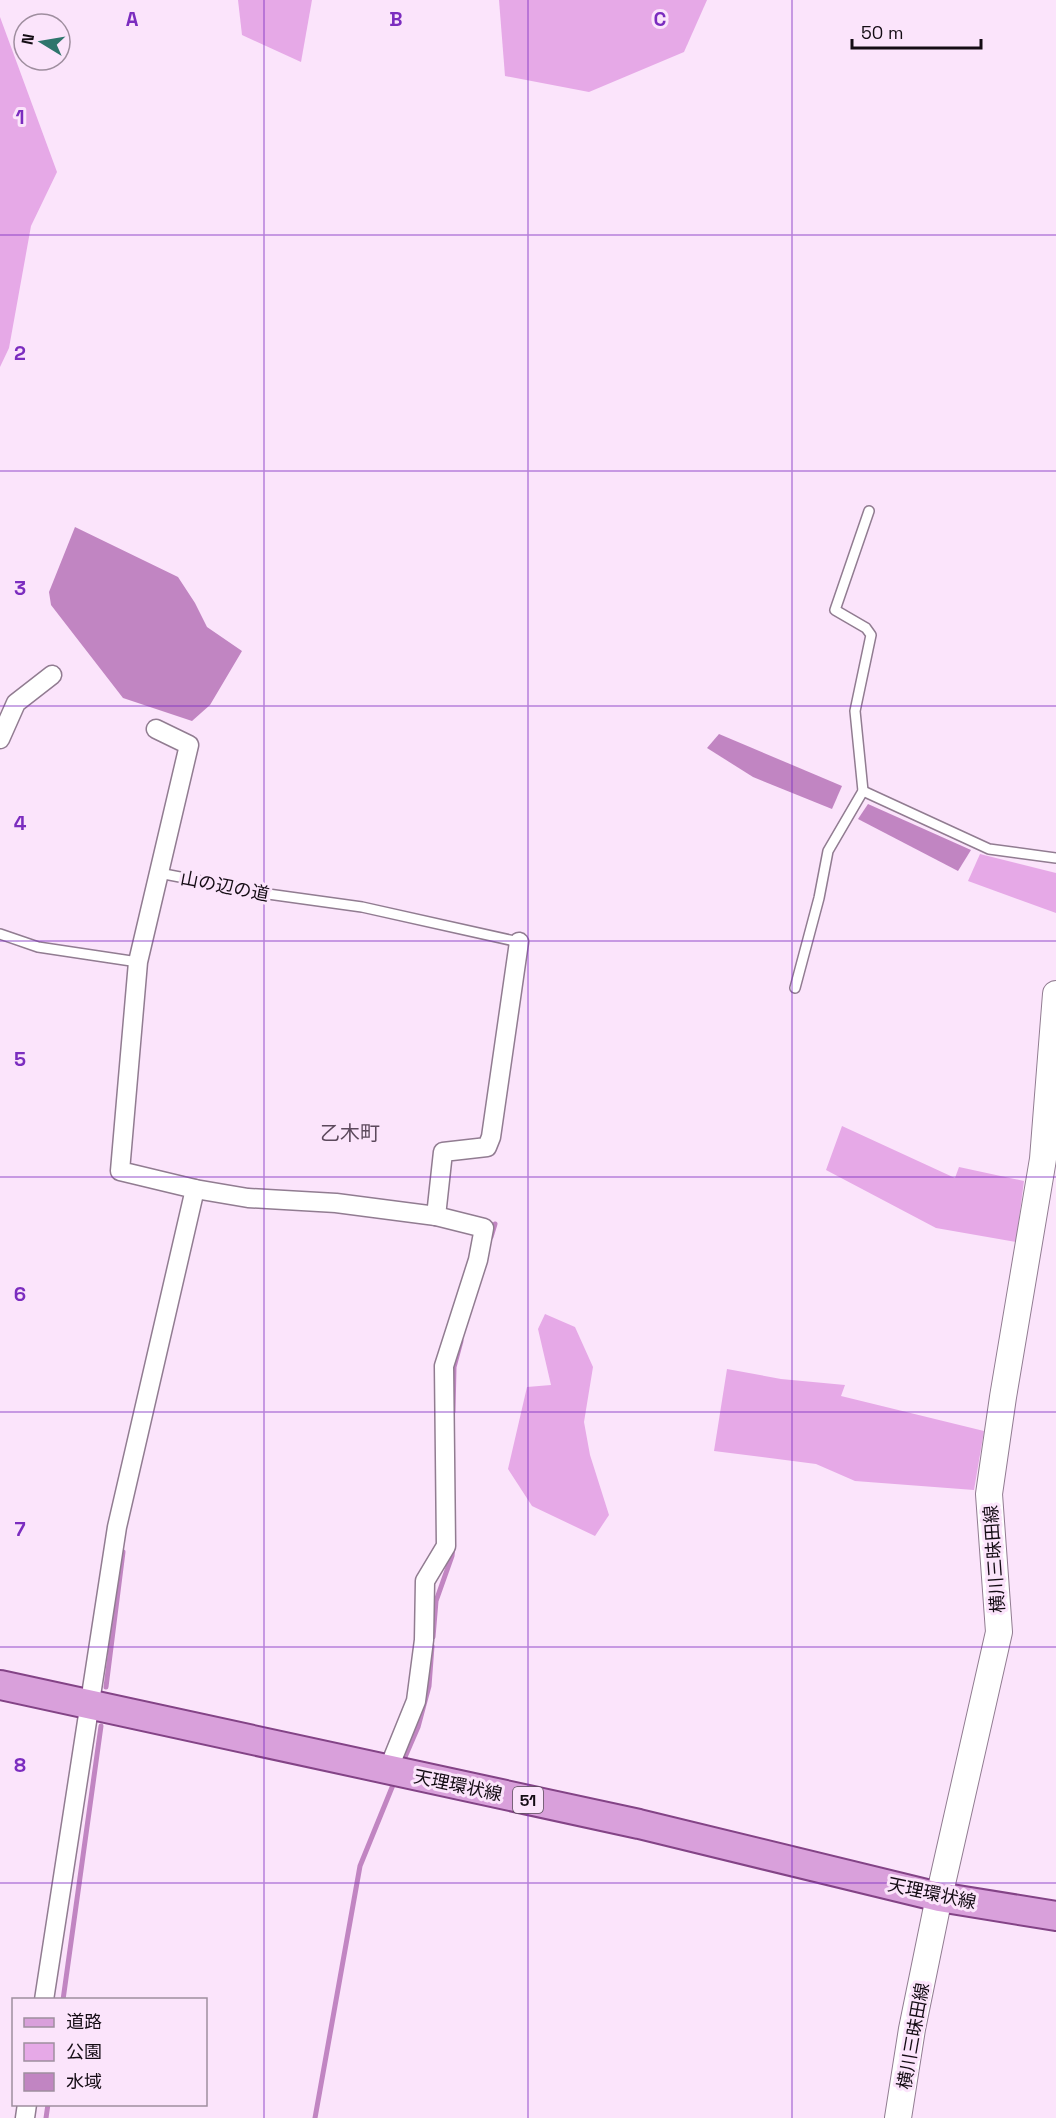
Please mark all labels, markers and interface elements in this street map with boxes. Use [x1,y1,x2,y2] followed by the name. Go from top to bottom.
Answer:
[126,6,139,32] text: A
[389,6,403,32] text: B
[654,6,667,32] text: C
[12,12,72,72] north arrow
[852,12,981,50] scale bar
[861,21,903,44] text: 50 m
[16,32,39,47] text: N
[15,104,25,130] text: 1
[14,340,26,366] text: 2
[14,575,26,601] text: 3
[14,810,27,836] text: 4
[179,866,271,906] street label: 山の辺の道
[14,1046,26,1072] text: 5
[320,1120,380,1146] district label: 乙木町
[14,1281,26,1307] text: 6
[979,1504,1009,1614] street label: 横川三昧田線
[14,1516,26,1542] text: 7
[14,1752,26,1778] text: 8
[412,1764,504,1806] street label: 天理環状線
[513,1787,543,1813] road number: 51
[886,1872,978,1914] street label: 天理環状線
[892,1981,934,2091] street label: 横川三昧田線
[12,1998,207,2106] legend
[66,2010,102,2033] text: 道路
[66,2040,102,2063] text: 公園
[66,2070,102,2093] text: 水域

